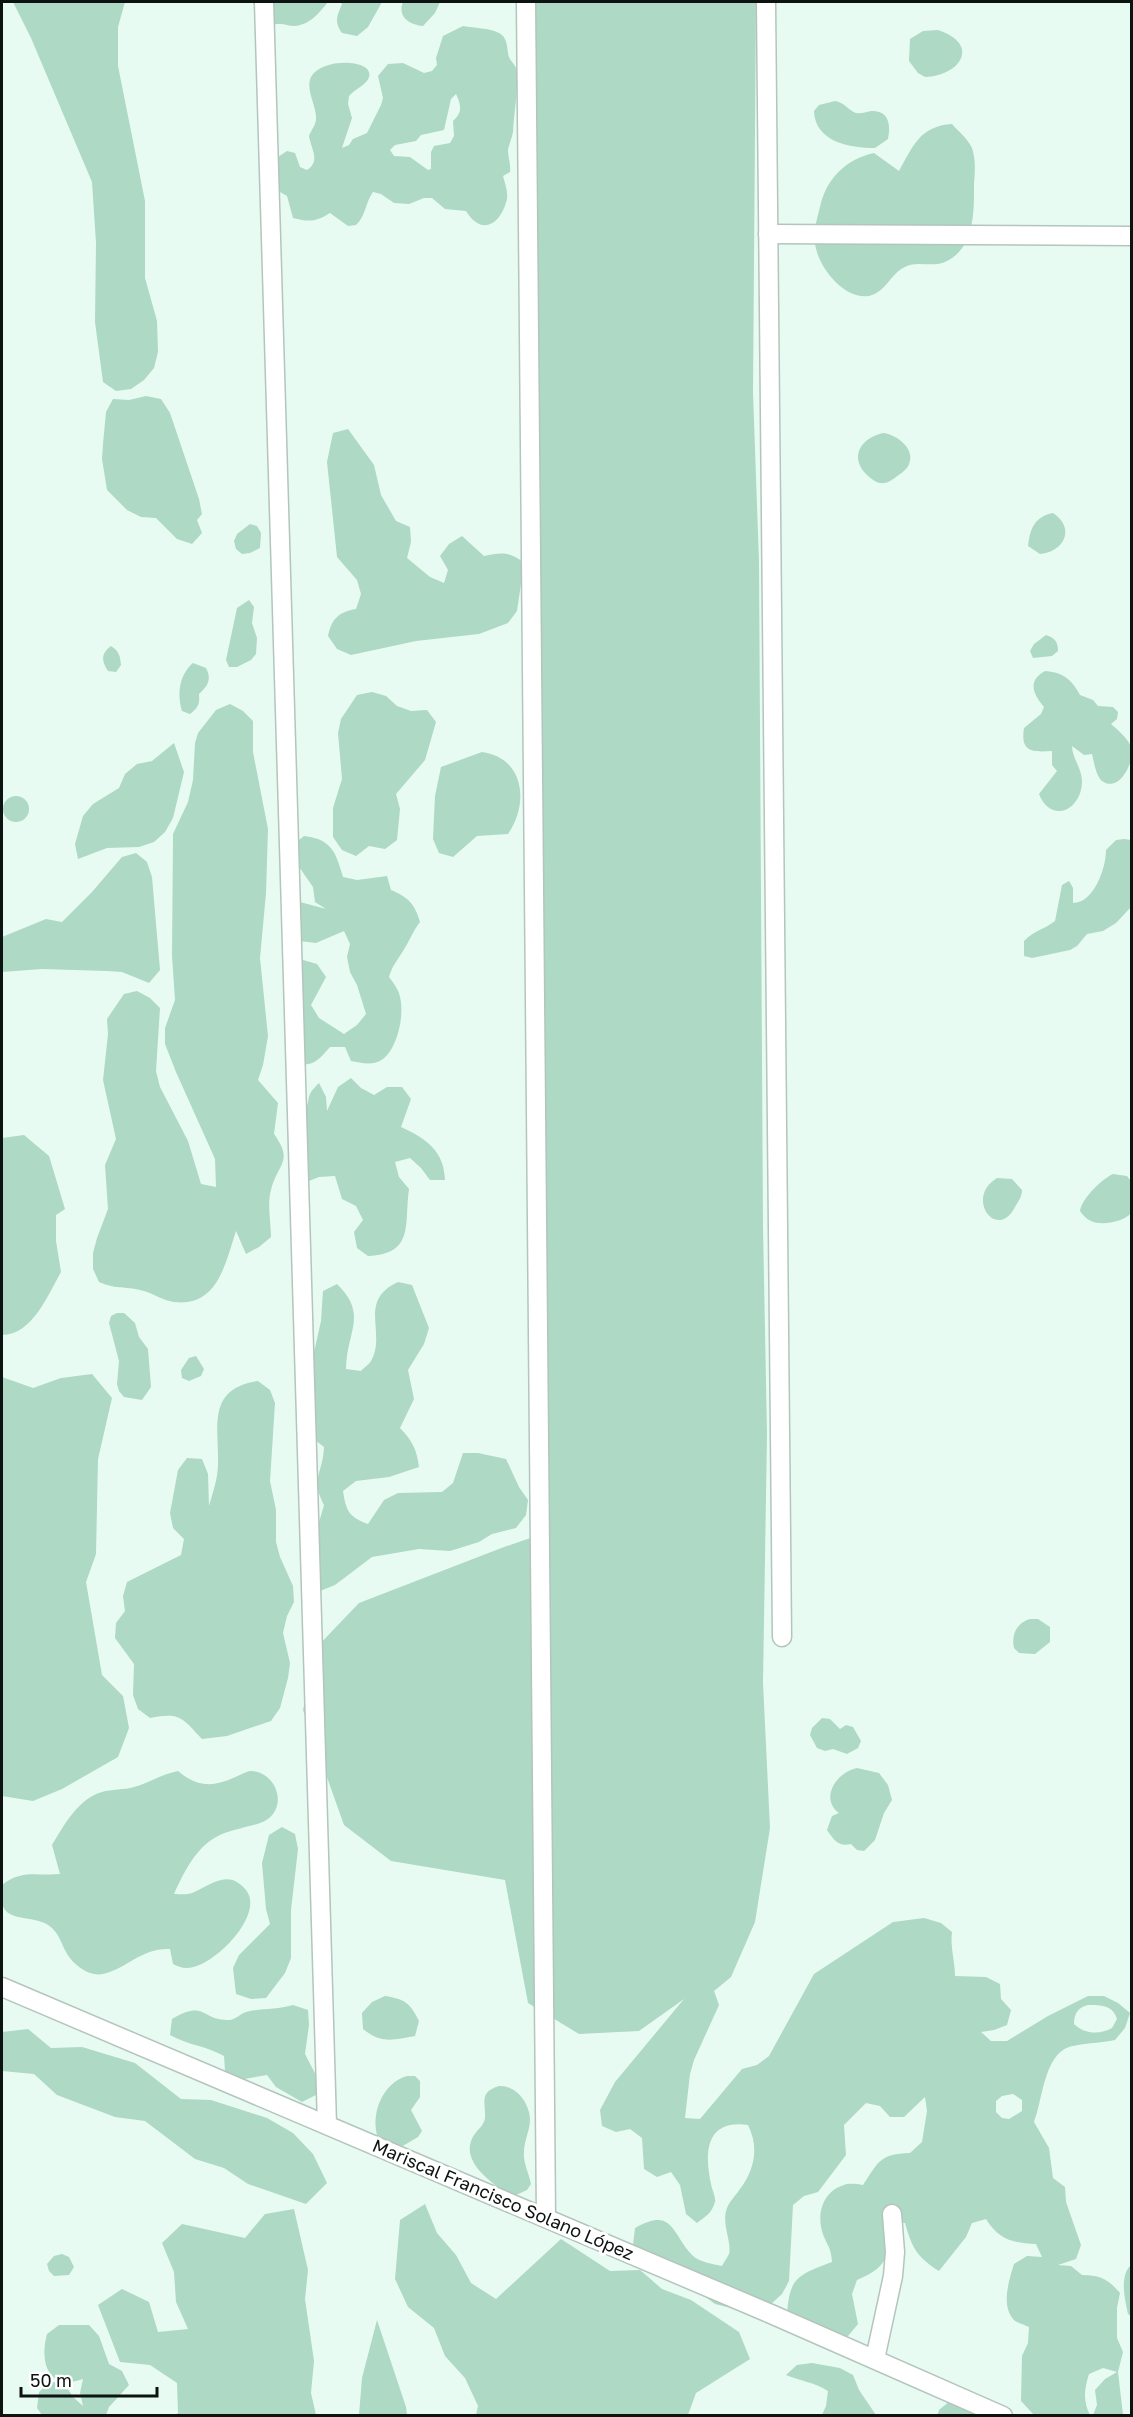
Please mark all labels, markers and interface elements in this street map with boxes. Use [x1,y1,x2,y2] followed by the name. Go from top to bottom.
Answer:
[370,2134,637,2264] street label: Mariscal Francisco Solano López
[21,2360,158,2398] scale bar
[30,2369,72,2391] text: 50 m

